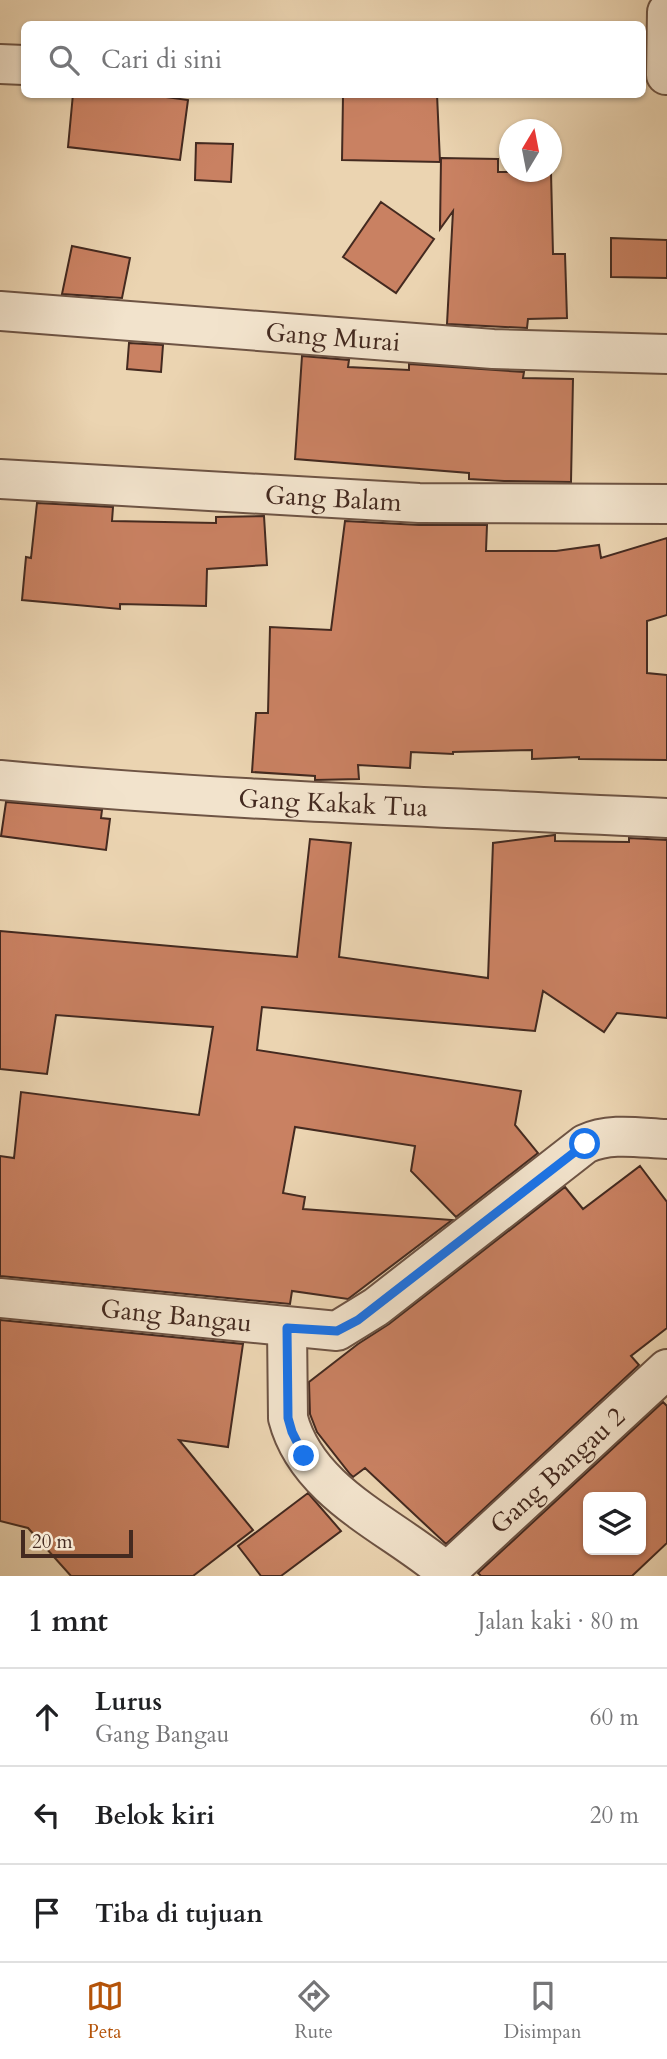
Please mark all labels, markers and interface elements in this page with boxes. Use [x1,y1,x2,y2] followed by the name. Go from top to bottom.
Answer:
[21,21,646,98] search box
[45,41,83,79] icon: search
[101,42,222,77] text: Cari di sini
[499,119,562,182] north arrow
[264,315,402,360] street label: Gang Murai
[264,477,403,520] street label: Gang Balam
[238,781,429,825] street label: Gang Kakak Tua
[569,1128,600,1159] route start
[99,1291,253,1341] street label: Gang Bangau
[482,1399,633,1542] street label: Gang Bangau 2
[288,1440,319,1471] route end
[583,1492,646,1555] map controls
[583,1492,646,1555] button: layers
[21,1527,133,1559] scale bar
[32,1529,73,1555] text: 20 m
[28,1601,108,1642] text: 1 mnt
[478,1606,639,1637] text: Jalan kaki · 80 m
[95,1684,162,1719] text: Lurus
[28,1698,66,1736] icon: ahead
[590,1702,639,1733] text: 60 m
[95,1719,229,1750] text: Gang Bangau
[28,1796,66,1834] icon: left
[95,1798,215,1833] text: Belok kiri
[590,1800,639,1831] text: 20 m
[28,1894,66,1932] icon: arrive
[95,1896,263,1931] text: Tiba di tujuan
[86,1977,124,2045] tab: Peta
[295,1977,333,2045] tab: Rute
[504,1977,581,2045] tab: Disimpan

